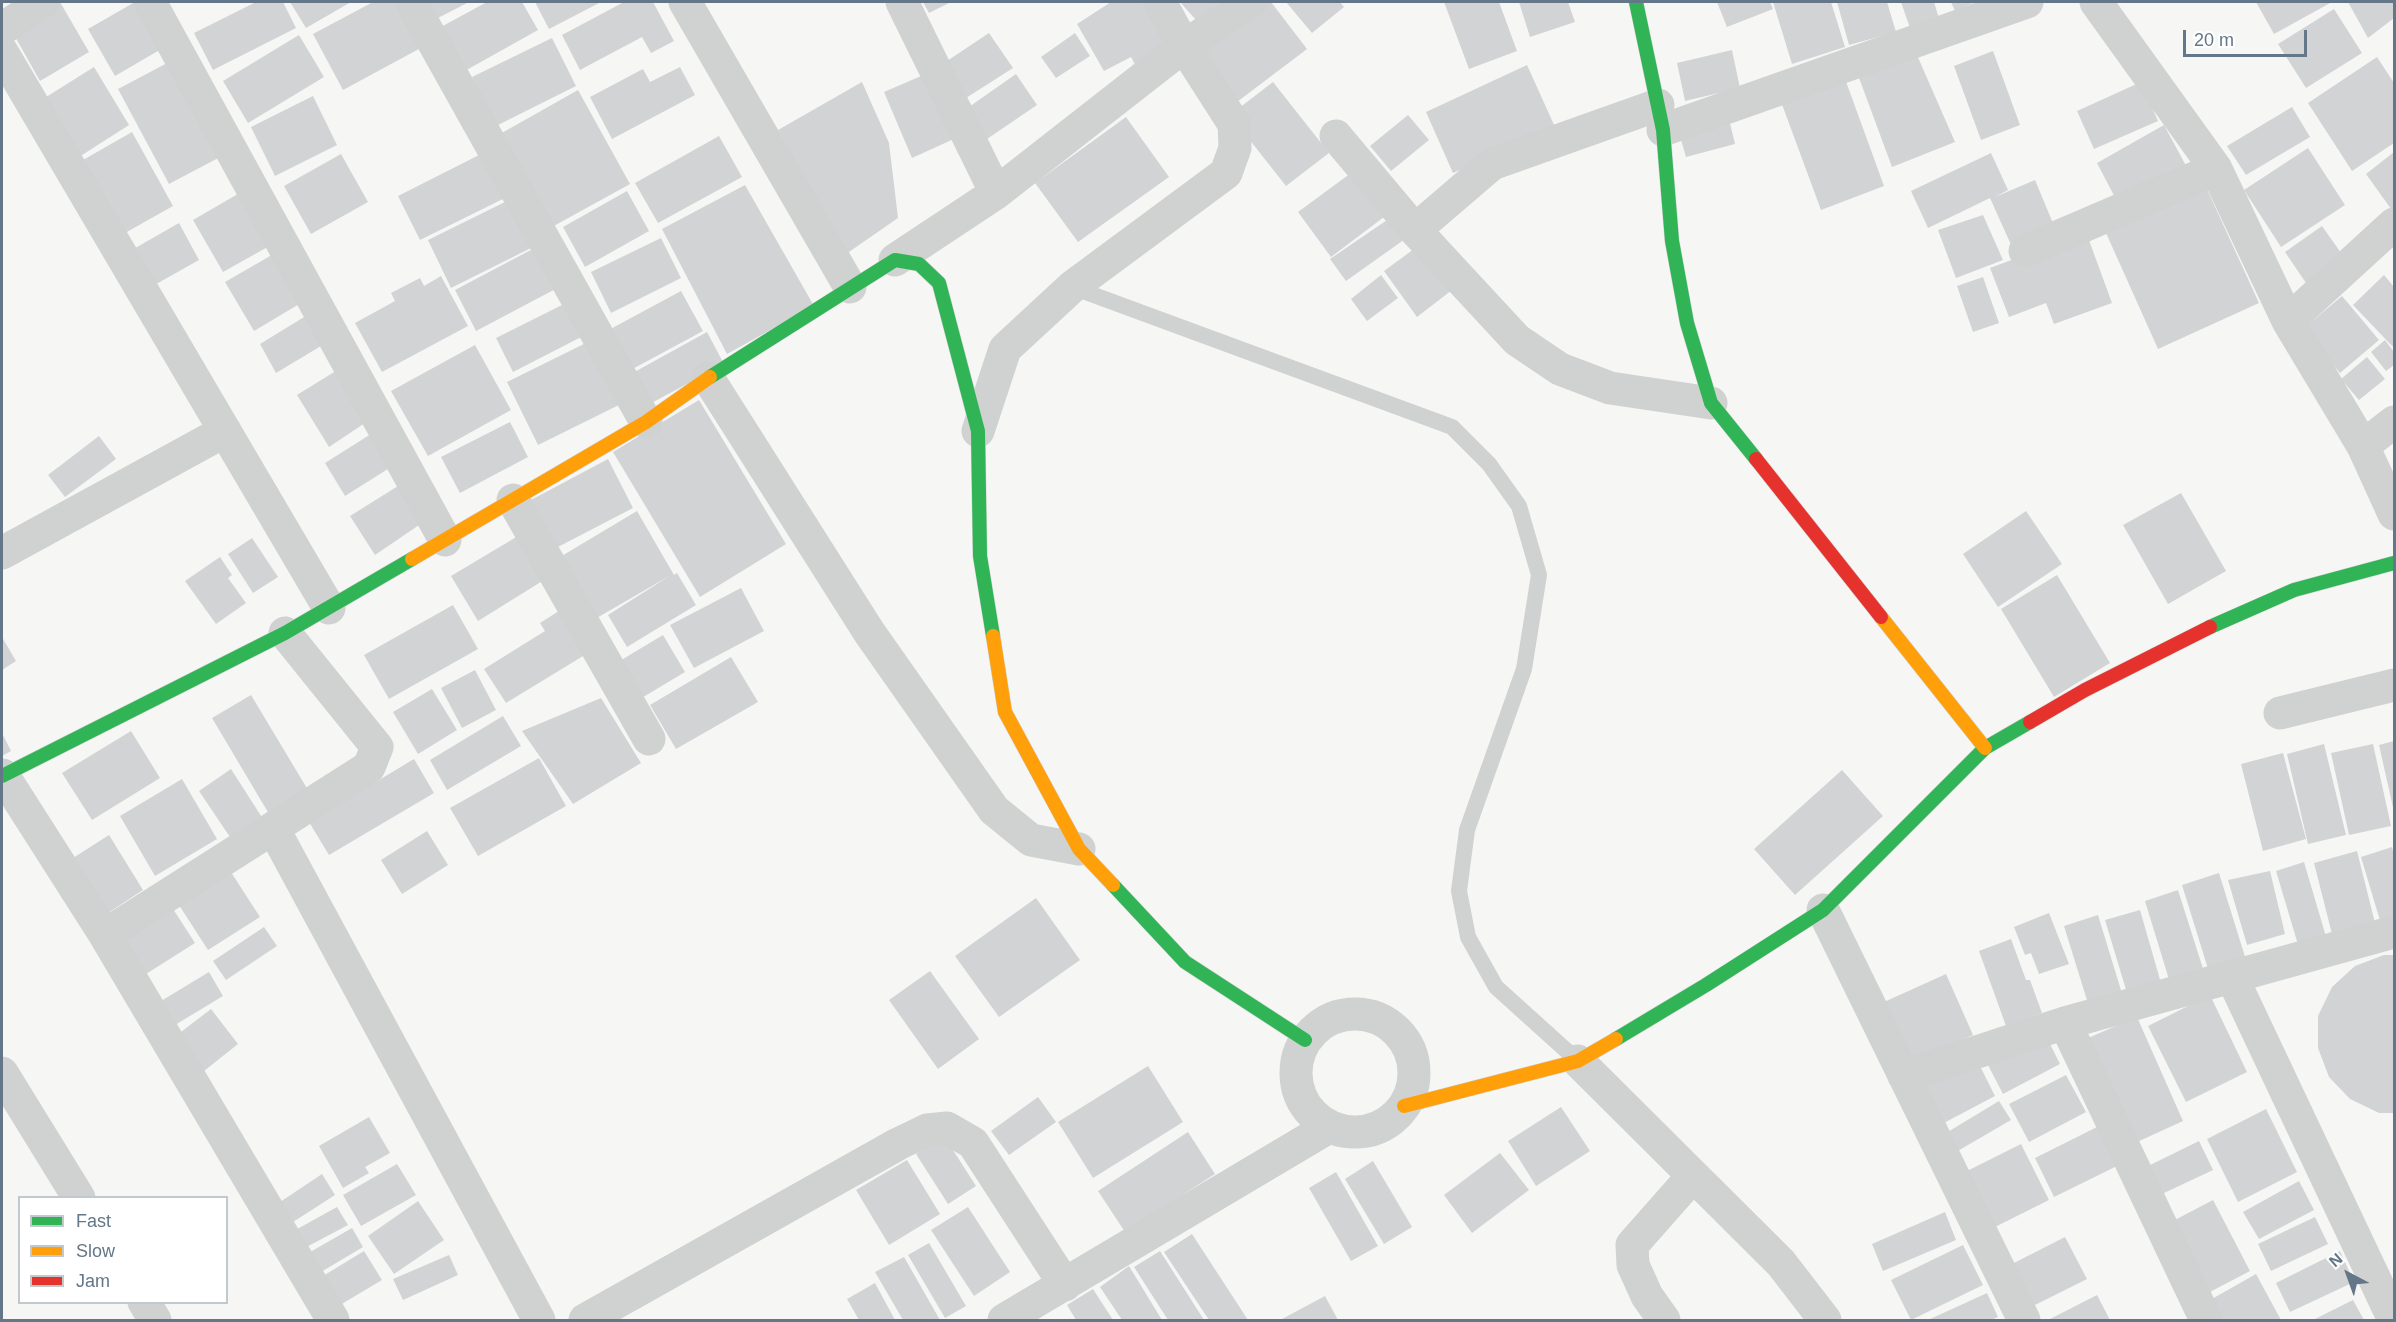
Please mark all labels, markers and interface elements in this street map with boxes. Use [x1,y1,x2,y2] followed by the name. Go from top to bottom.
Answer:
[2186,18,2310,56] scale bar
[2194,30,2234,50] text: 20 m
[18,1196,228,1304] legend
[76,1211,111,1231] text: Fast
[76,1241,115,1261] text: Slow
[2318,1244,2378,1304] north arrow
[2326,1250,2346,1270] text: N
[76,1271,110,1291] text: Jam

